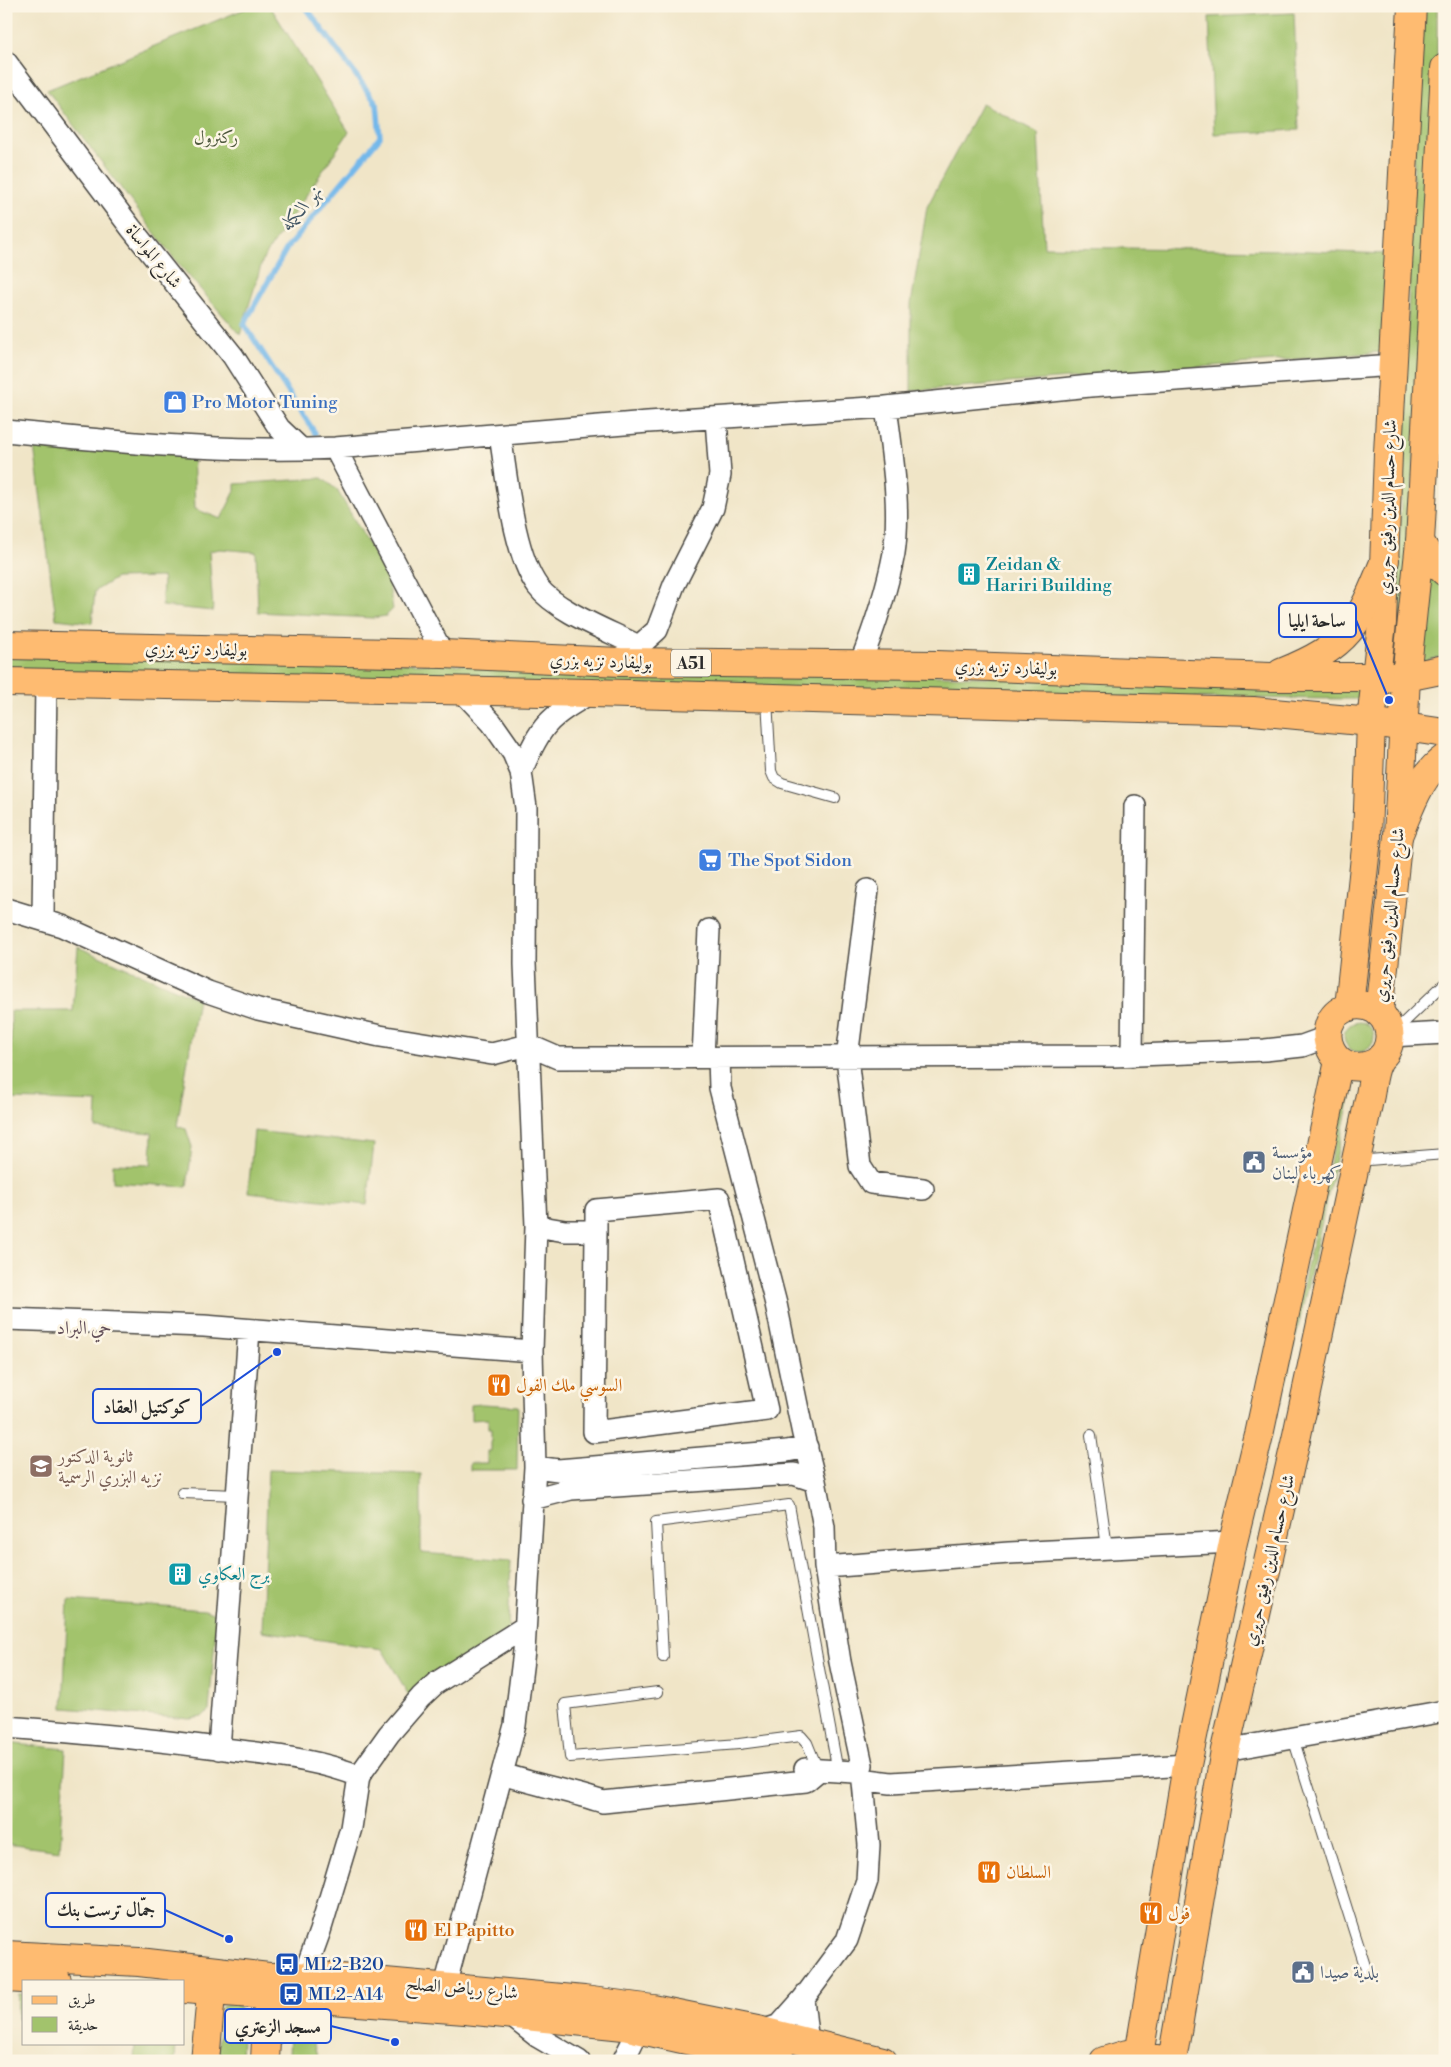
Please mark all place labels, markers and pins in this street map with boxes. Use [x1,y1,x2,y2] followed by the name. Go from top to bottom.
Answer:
[162,389,188,415] shop icon: Pro Motor Tuning
[192,391,338,414] place label: Pro Motor Tuning
[986,553,1112,597] place label: Zeidan & Hariri Building
[956,561,982,587] building icon: Zeidan & Hariri Building
[1279,603,1356,637] callout: ساحة ايليا
[697,847,723,873] supermarket icon: The Spot Sidon
[728,849,852,872] place label: The Spot Sidon
[1272,1141,1342,1185] place label: مؤسسة كهرباء لبنان
[1241,1149,1267,1175] public building icon: مؤسسة كهرباء لبنان
[486,1372,512,1398] restaurant icon: السوسي ملك الفول
[516,1374,622,1402] place label: السوسي ملك الفول
[93,1389,201,1423] callout: كوكتيل العقاد
[56,1445,162,1492] place label: ثانوية الدكتور نزيه البزري الرسمية
[28,1453,54,1479] school or university icon: ثانوية الدكتور نزيه البزري الرسمية
[167,1561,193,1587] building icon: برج العكاوي
[198,1563,270,1590] place label: برج العكاوي
[976,1859,1002,1885] restaurant icon: السلطان
[1006,1861,1051,1884] place label: السلطان
[46,1893,165,1927] callout: جمّال ترست بنك
[1138,1900,1164,1926] restaurant icon: فول
[1168,1902,1190,1925] place label: فول
[403,1917,429,1943] restaurant icon: El Papitto
[434,1919,515,1942] place label: El Papitto
[274,1951,300,1977] bus stop icon: ML2-B20
[304,1953,384,1976] place label: ML2-B20
[1290,1959,1316,1985] public building icon: بلدية صيدا
[1320,1961,1379,1984] place label: بلدية صيدا
[278,1981,304,2007] bus stop icon: ML2-A14
[308,1983,383,2006] place label: ML2-A14
[225,2009,331,2043] callout: مسجد الزعتري

